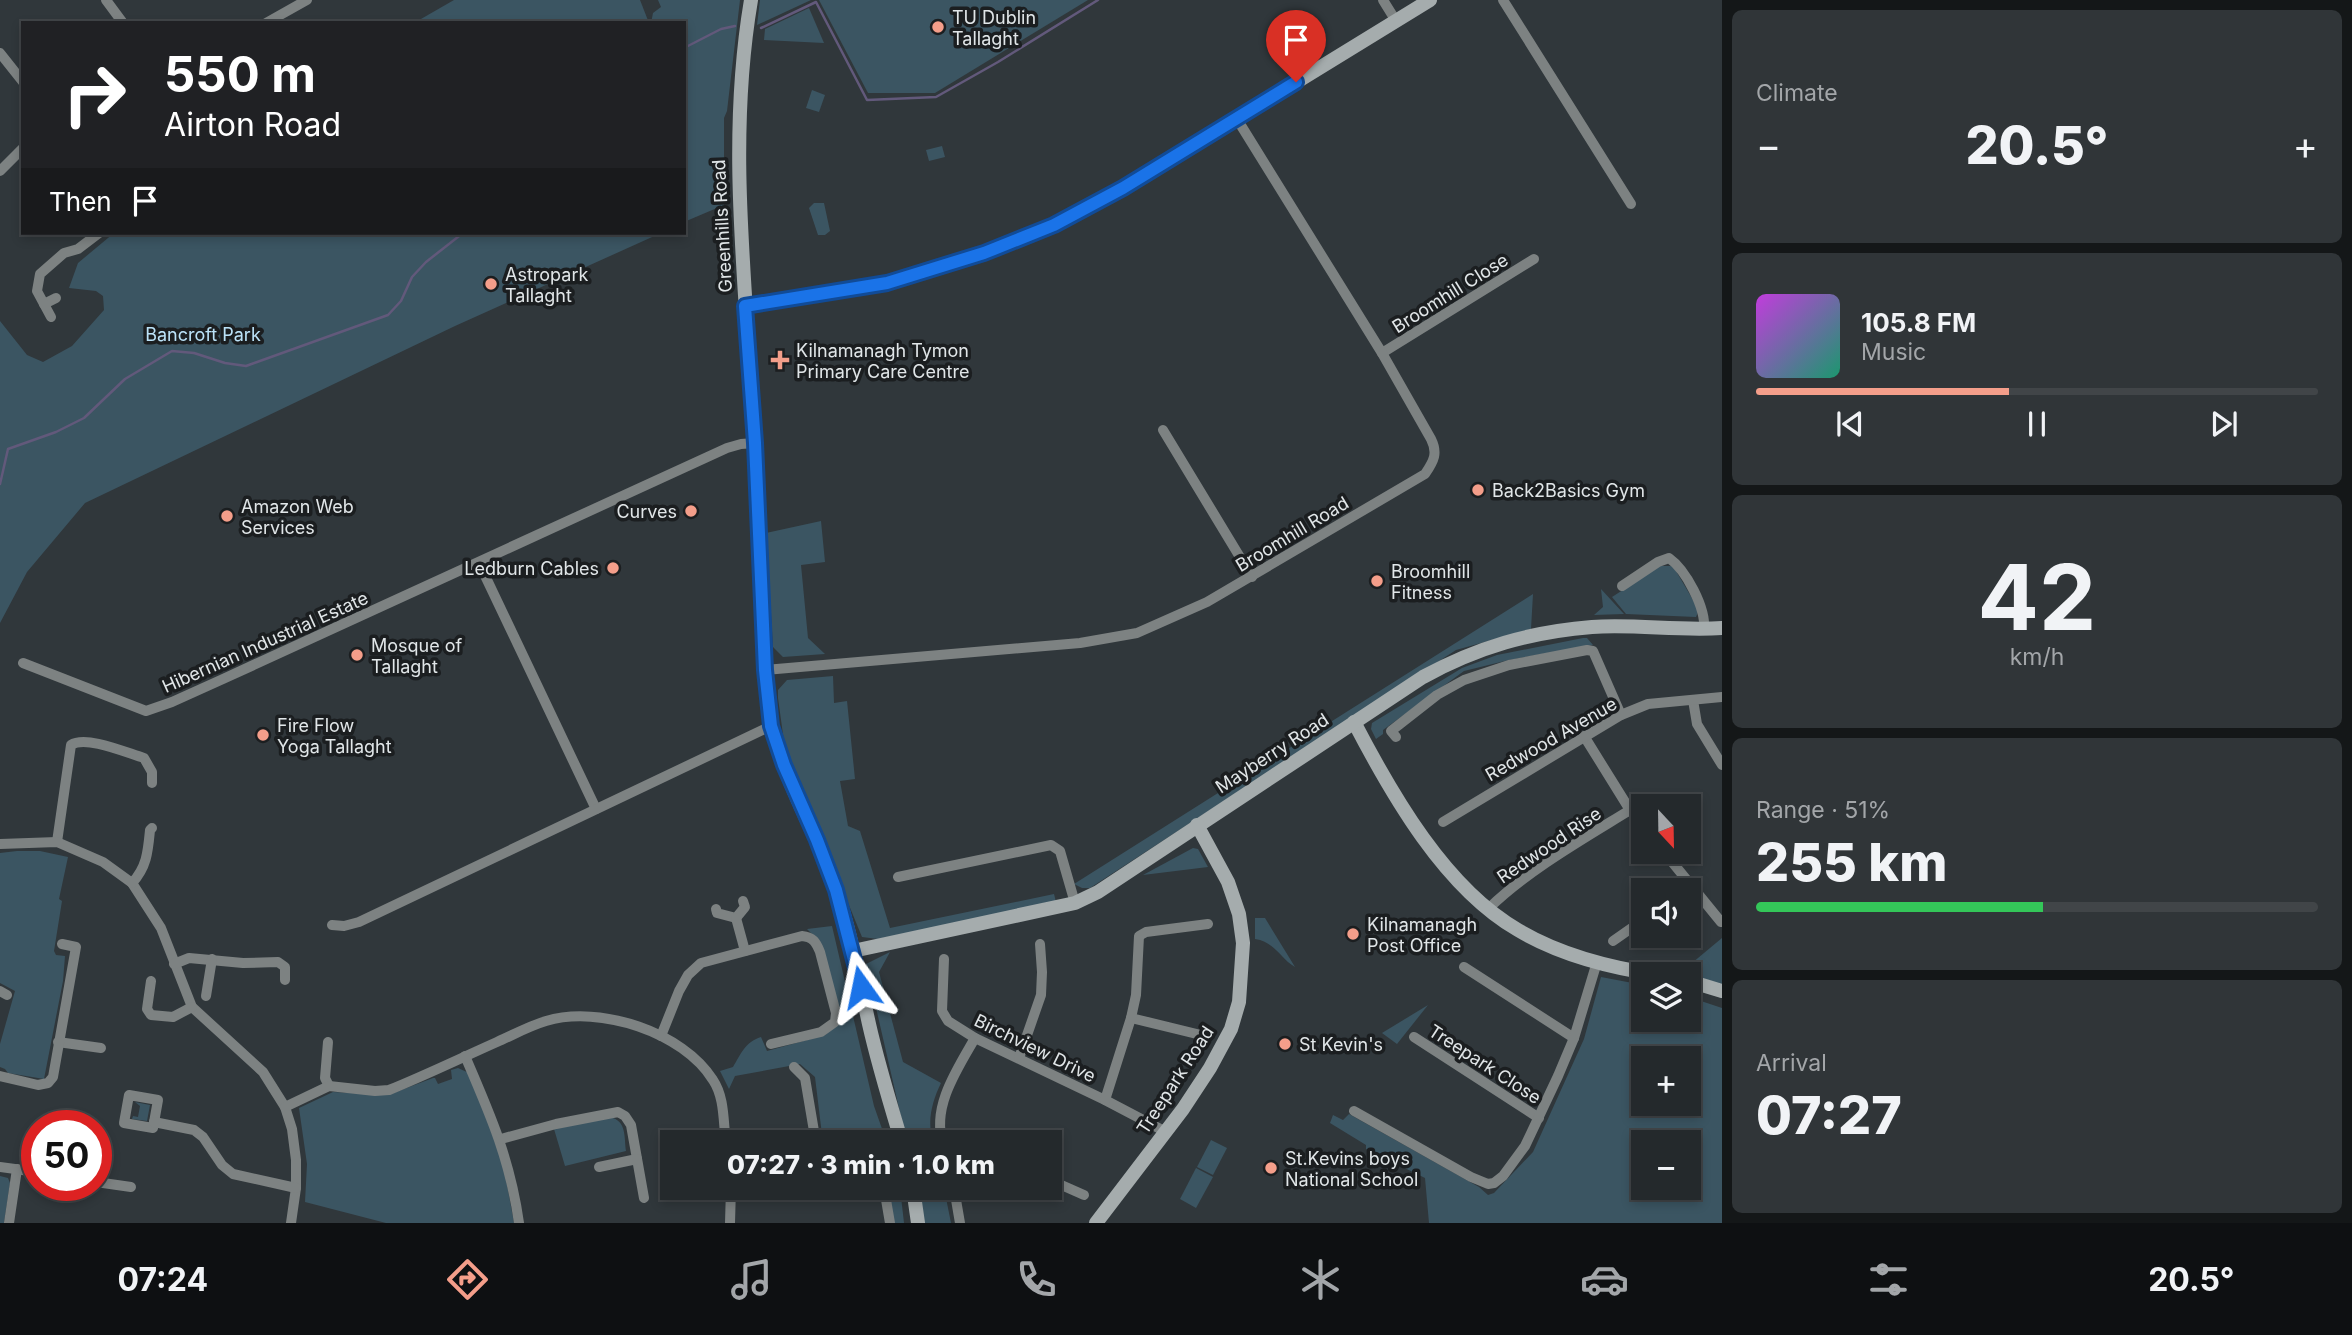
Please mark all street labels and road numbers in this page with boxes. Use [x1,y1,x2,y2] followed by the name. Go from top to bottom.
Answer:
[708,159,736,293] street label: Greenhills Road
[1388,249,1512,337] street label: Broomhill Close
[1232,492,1352,576] street label: Broomhill Road
[159,587,371,697] street label: Hibernian Industrial Estate
[1482,693,1620,785] street label: Redwood Avenue
[1212,709,1332,797] street label: Mayberry Road
[1493,803,1605,887] street label: Redwood Rise
[971,1010,1099,1086] street label: Birchview Drive
[1425,1020,1545,1108] street label: Treepark Close
[1132,1022,1218,1138] street label: Treepark Road

